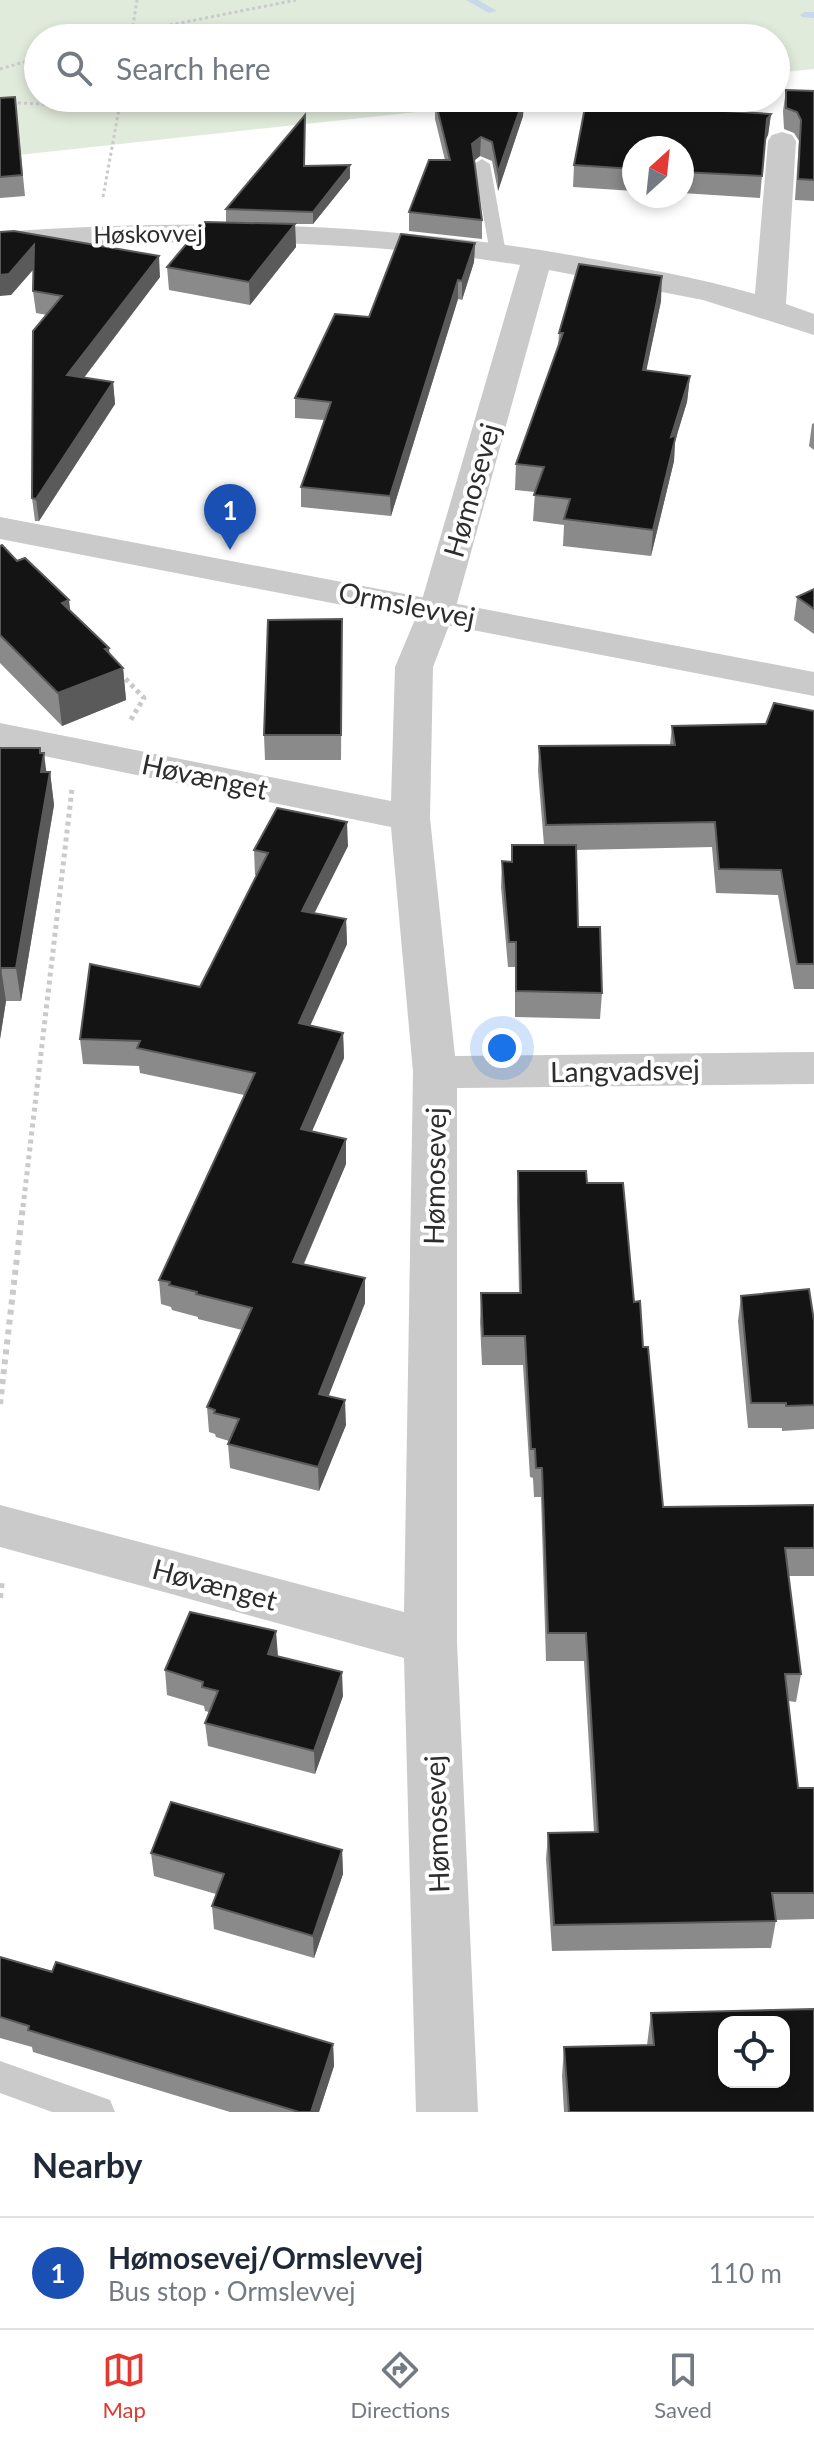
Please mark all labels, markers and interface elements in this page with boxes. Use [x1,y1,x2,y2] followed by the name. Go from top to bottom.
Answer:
[24,24,790,112] search box
[52,46,96,90] icon: search
[116,50,271,86] text: Search here
[622,136,694,208] north arrow
[93,218,203,248] street label: Høskovvej
[436,419,506,561] street label: Hømosevej
[204,484,256,550] pin: 1
[336,574,478,634] street label: Ormslevvej
[139,746,271,806] street label: Høvænget
[482,1028,522,1068] your location
[550,1052,700,1088] street label: Langvadsvej
[416,1107,452,1245] street label: Hømosevej
[149,1551,281,1617] street label: Høvænget
[417,1755,455,1893] street label: Hømosevej
[718,2016,790,2088] map controls
[718,2016,790,2088] button: locate
[32,2144,143,2185] text: Nearby
[108,2239,423,2275] text: Hømosevej/Ormslevvej
[50,2257,66,2289] text: 1
[709,2257,782,2289] text: 110 m
[108,2275,356,2307] text: Bus stop · Ormslevvej
[102,2348,146,2423] tab: Map
[351,2348,450,2423] tab: Directions
[654,2348,712,2423] tab: Saved

